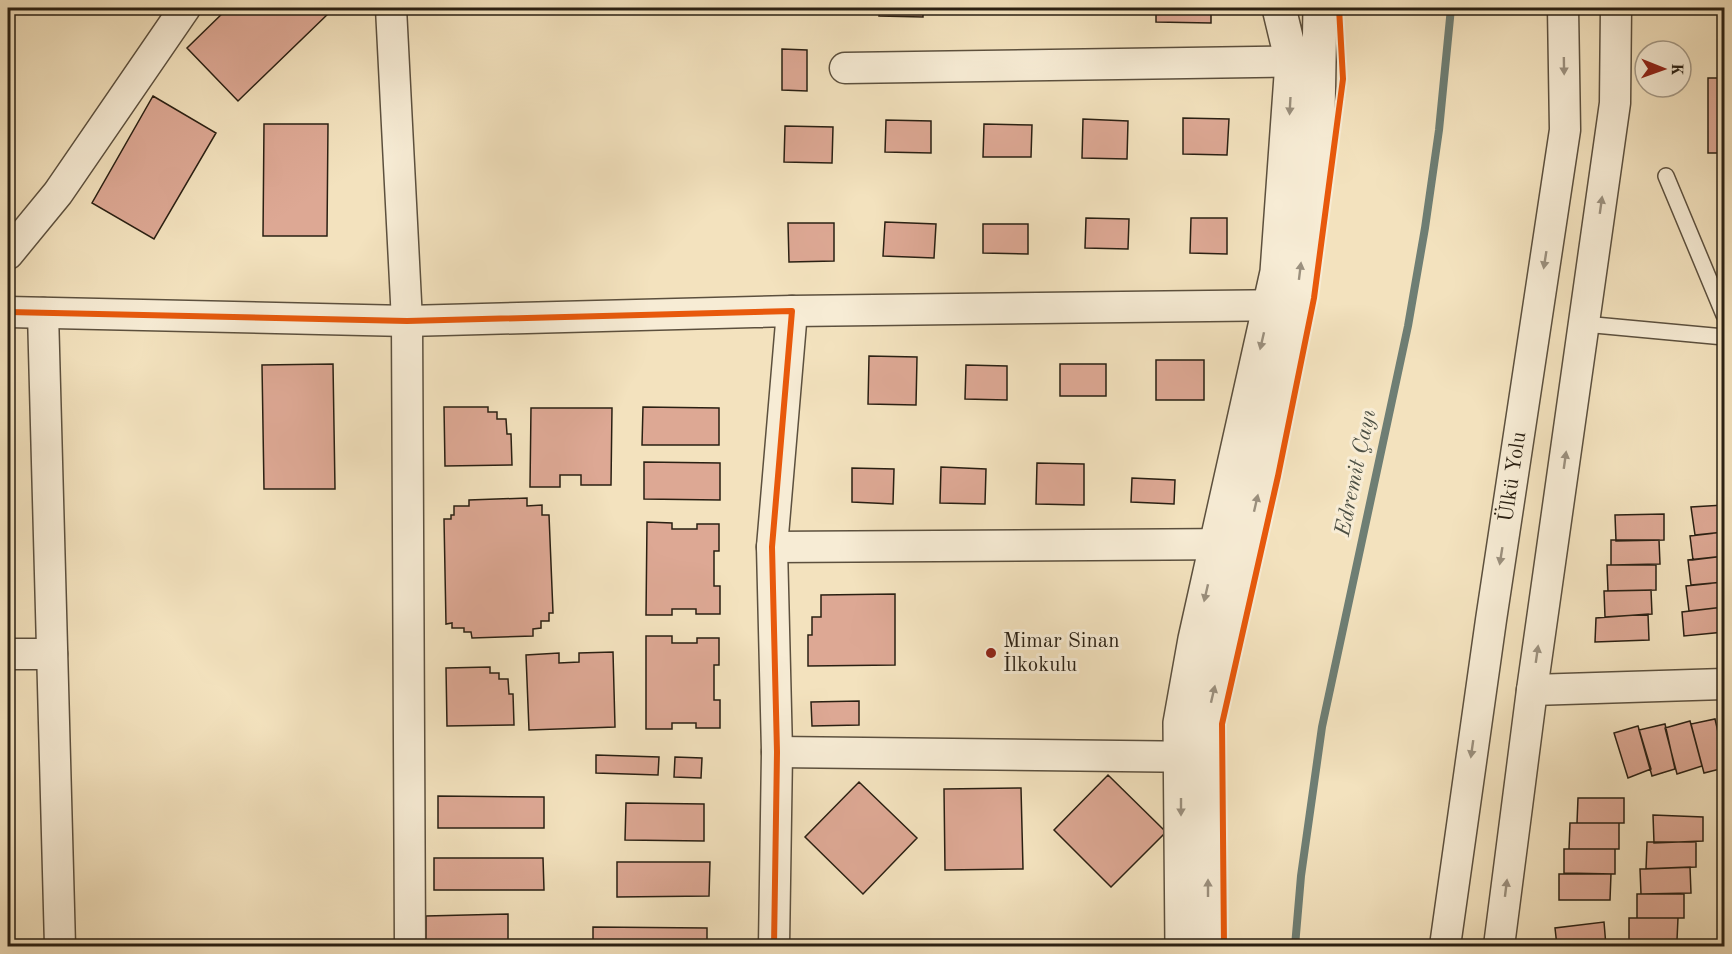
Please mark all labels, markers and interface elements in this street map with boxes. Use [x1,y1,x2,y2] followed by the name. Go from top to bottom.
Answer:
[1633,39,1693,99] north arrow
[1559,56,1569,75] one-way arrow
[1668,63,1684,76] text: K
[1285,97,1294,116] one-way arrow
[1596,195,1605,214] one-way arrow
[1541,250,1550,269] one-way arrow
[1295,261,1305,280] one-way arrow
[1256,332,1266,350] one-way arrow
[1332,408,1380,539] water label: Edremit Çayı
[1491,430,1530,524] street label: Ülkü Yolu
[1560,451,1569,470] one-way arrow
[1251,494,1261,513] one-way arrow
[1496,547,1505,566] one-way arrow
[1200,584,1210,602] one-way arrow
[1003,631,1120,676] place label: Mimar Sinan İlkokulu
[1533,644,1542,663] one-way arrow
[984,646,998,660] marker: Mimar Sinan İlkokulu
[1208,684,1218,703] one-way arrow
[1468,740,1477,759] one-way arrow
[1176,797,1186,816] one-way arrow
[1203,879,1212,898] one-way arrow
[1501,879,1511,898] one-way arrow

